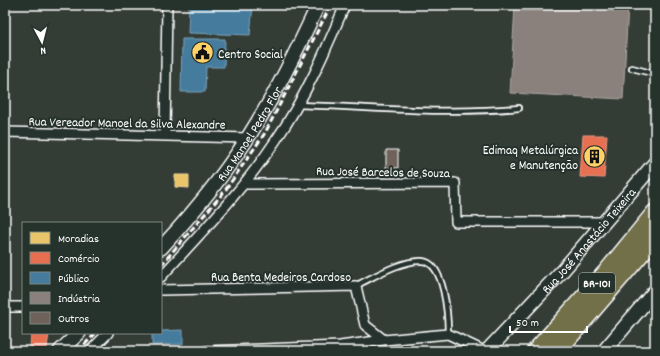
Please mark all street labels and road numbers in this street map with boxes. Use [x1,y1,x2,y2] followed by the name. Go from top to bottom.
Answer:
[214,83,288,186] street label: Rua Manoel Pedro Flor
[28,113,226,136] street label: Rua Vereador Manoel da Silva Alexandre
[316,163,451,184] street label: Rua José Barcelos de Souza
[538,184,642,299] street label: Rua José Anastácio Teixeira
[211,269,351,288] street label: Rua Benta Medeiros Cardoso
[579,273,615,293] road number: BR-101

